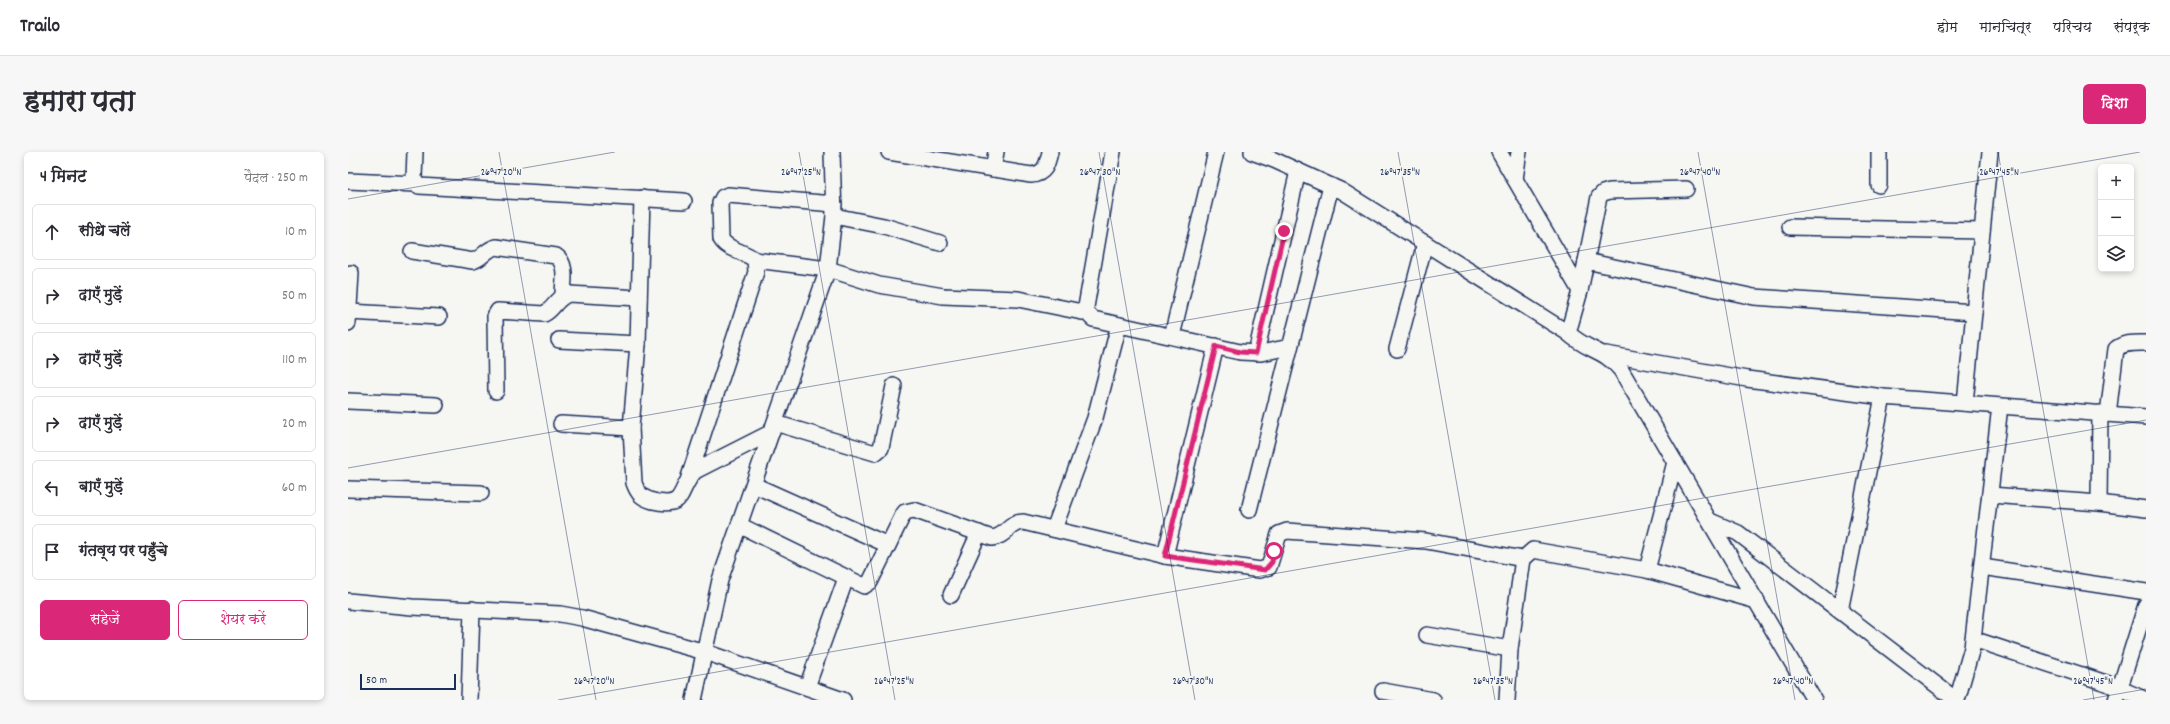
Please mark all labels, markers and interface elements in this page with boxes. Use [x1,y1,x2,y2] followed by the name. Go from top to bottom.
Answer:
[20,14,60,41] text: Trailo
[1937,18,1958,38] text: होम
[1980,18,2031,38] text: मानचित्र
[2053,18,2092,38] text: परिचय
[2114,18,2150,38] text: संपर्क
[24,84,135,124] text: हमारा पता
[2083,84,2146,124] button: दिशा
[2098,164,2134,272] map controls
[2098,164,2134,200] button: +
[40,166,87,190] text: 4 मिनट
[481,166,521,180] text: 26°47'20"N
[781,166,821,180] text: 26°47'25"N
[1080,166,1120,180] text: 26°47'30"N
[1380,166,1420,180] text: 26°47'35"N
[1680,166,1720,180] text: 26°47'40"N
[1979,166,2019,180] text: 26°47'45"N
[244,169,308,188] text: पैदल · 250 m
[2098,200,2134,236] button: −
[41,221,63,243] icon: ahead
[79,221,130,243] text: सीधे चलें
[1275,222,1293,240] route end
[285,223,307,242] text: 10 m
[2098,236,2134,272] button: layers
[41,285,63,307] icon: right
[79,285,122,307] text: दाएँ मुड़ें
[282,287,307,306] text: 50 m
[41,349,63,371] icon: right
[79,349,122,371] text: दाएँ मुड़ें
[282,351,307,370] text: 110 m
[41,413,63,435] icon: right
[79,413,122,435] text: दाएँ मुड़ें
[282,415,307,434] text: 20 m
[41,477,63,499] icon: left
[79,477,123,499] text: बाएँ मुड़ें
[282,479,307,498] text: 60 m
[41,541,63,563] icon: arrive
[79,541,168,563] text: गंतव्य पर पहुँचे
[1265,542,1283,560] route start
[40,600,170,640] button: सहेजें
[178,600,308,640] button: शेयर करें
[360,672,456,691] scale bar
[366,673,387,689] text: 50 m
[574,675,614,689] text: 26°47'20"N
[874,675,914,689] text: 26°47'25"N
[1173,675,1213,689] text: 26°47'30"N
[1473,675,1513,689] text: 26°47'35"N
[1773,675,1813,689] text: 26°47'40"N
[2073,675,2113,689] text: 26°47'45"N

